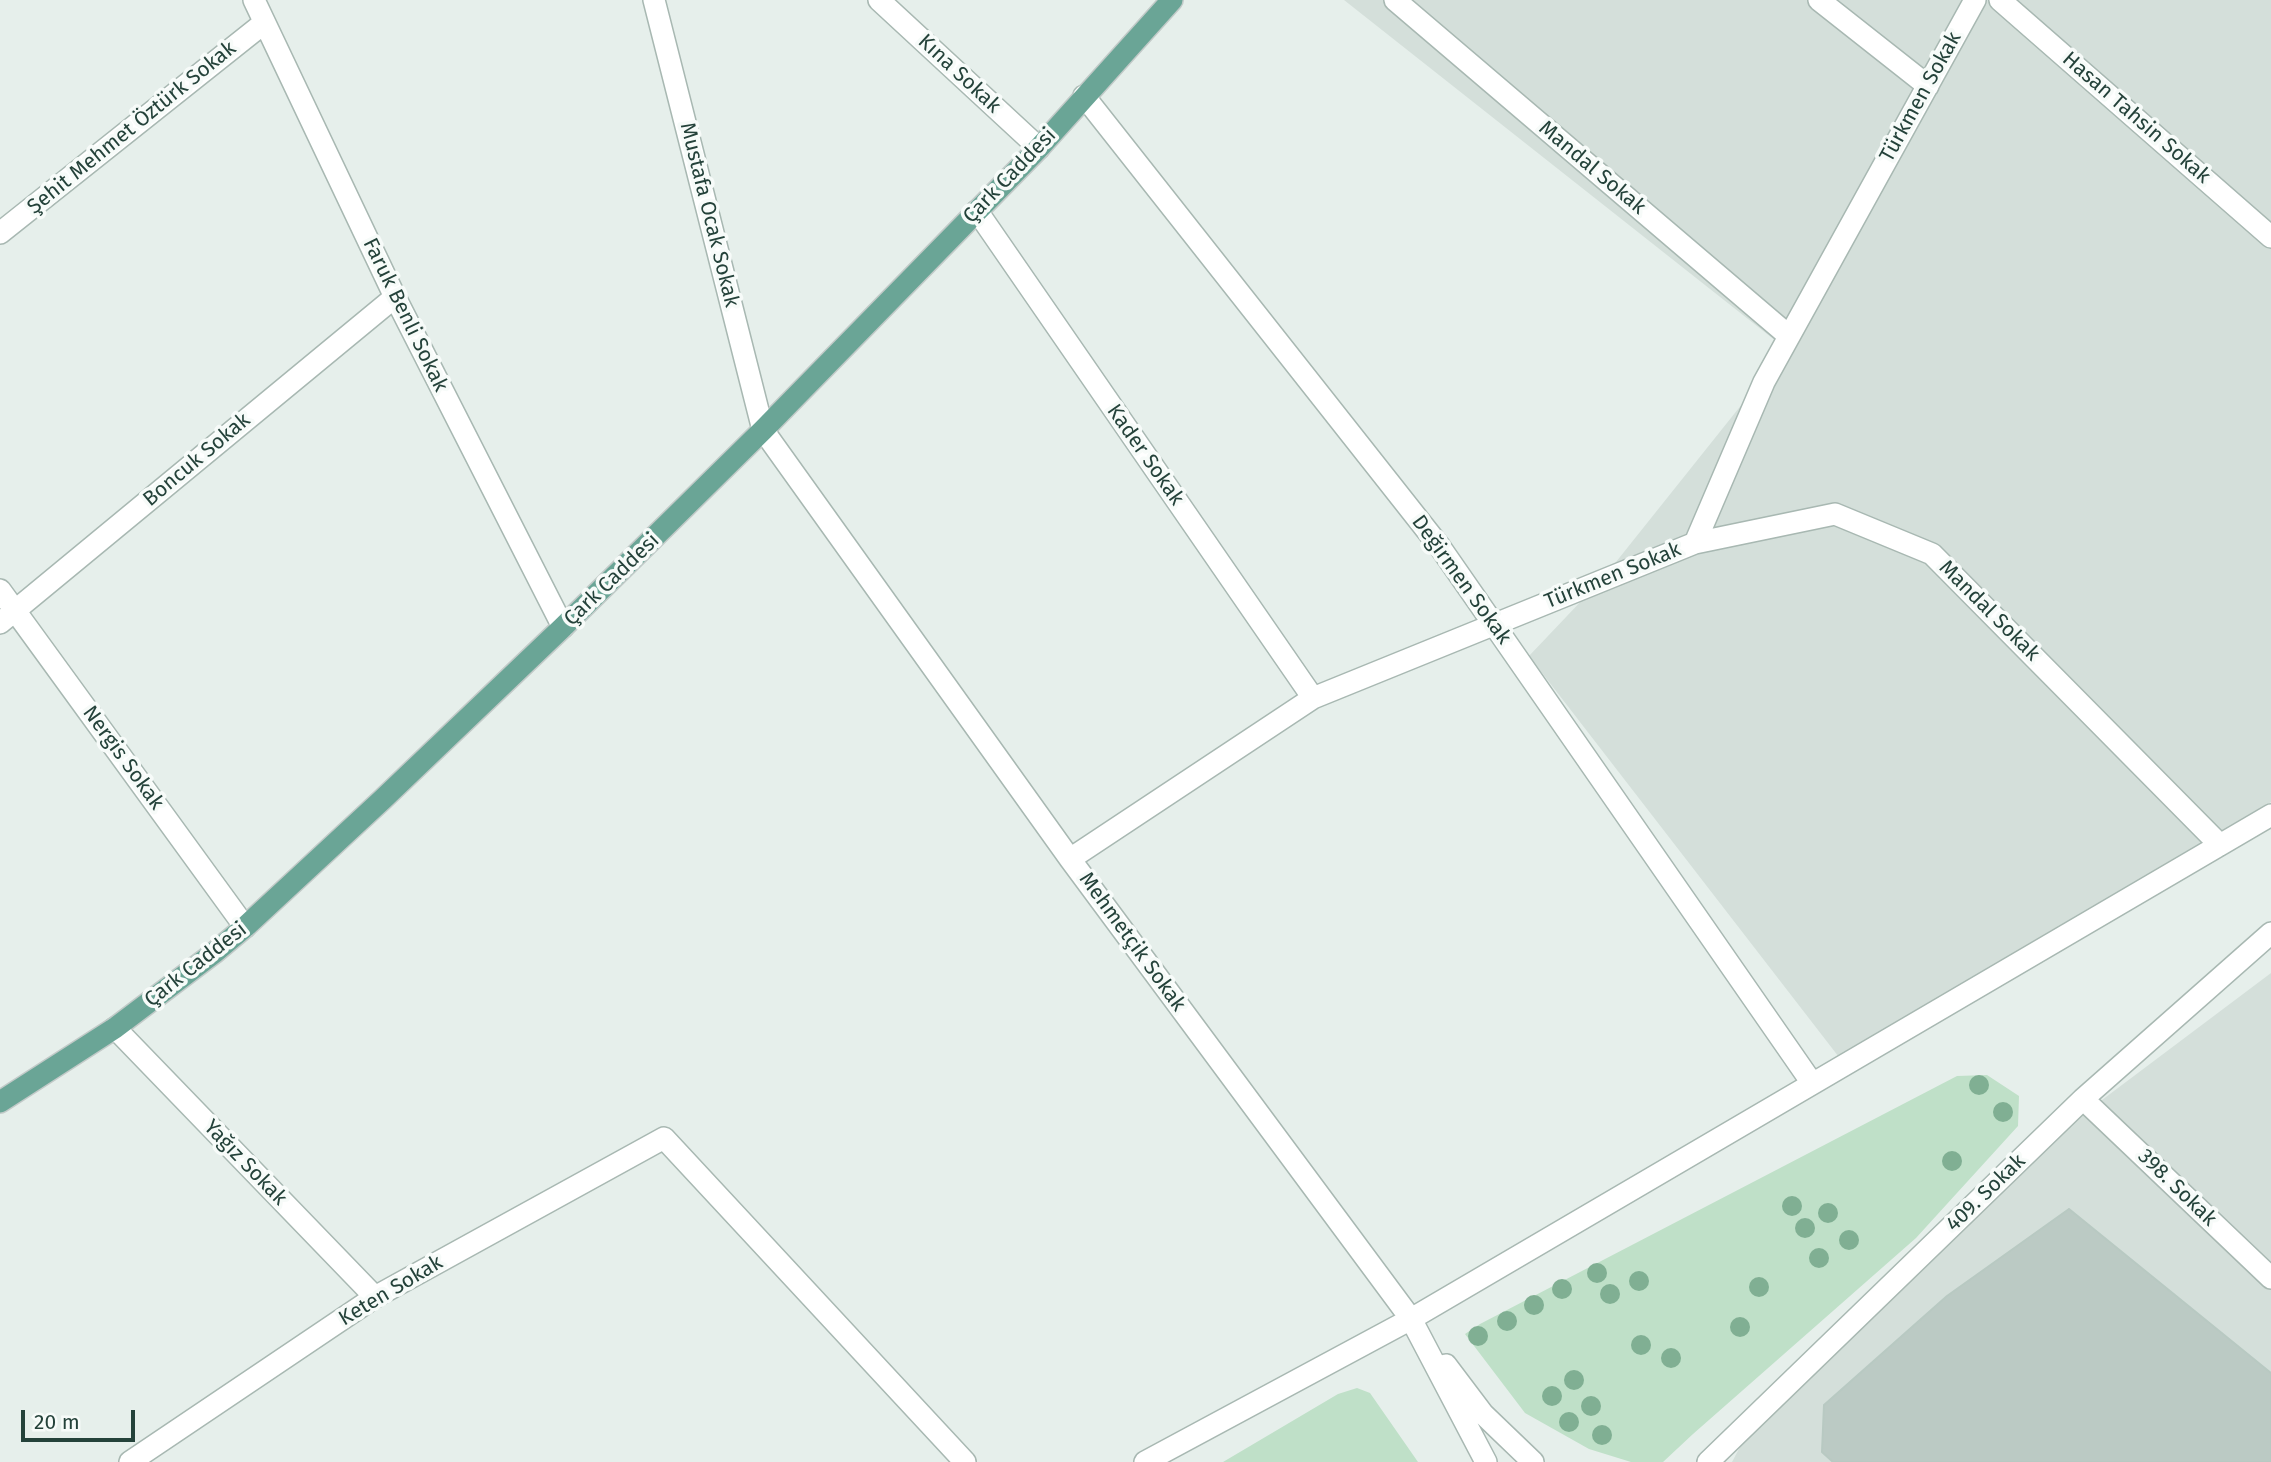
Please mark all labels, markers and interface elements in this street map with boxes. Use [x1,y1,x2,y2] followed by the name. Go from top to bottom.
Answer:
[1875,28,1967,166] street label: Türkmen Sokak
[912,29,1006,119] street label: Kına Sokak
[23,36,241,220] street label: Şehit Mehmet Öztürk Sokak
[2057,47,2215,189] street label: Hasan Tahsin Sokak
[1533,116,1651,220] street label: Mandal Sokak
[674,120,744,310] street label: Mustafa Ocak Sokak
[958,123,1062,229] street label: Çark Caddesi
[357,234,453,396] street label: Faruk Benli Sokak
[1101,400,1189,510] street label: Kader Sokak
[138,408,256,512] street label: Boncuk Sokak
[1406,510,1516,650] street label: Değirmen Sokak
[559,528,665,632] street label: Çark Caddesi
[1541,537,1685,615] street label: Türkmen Sokak
[1933,555,2045,667] street label: Mandal Sokak
[77,701,169,815] street label: Nergis Sokak
[1073,868,1191,1016] street label: Mehmetçik Sokak
[140,917,252,1013] street label: Çark Caddesi
[198,1115,292,1211] street label: Yağız Sokak
[2132,1144,2222,1232] street label: 398. Sokak
[1941,1149,2031,1237] street label: 409. Sokak
[335,1250,447,1332] street label: Keten Sokak
[24,1396,138,1440] scale bar
[34,1409,80,1435] text: 20 m

